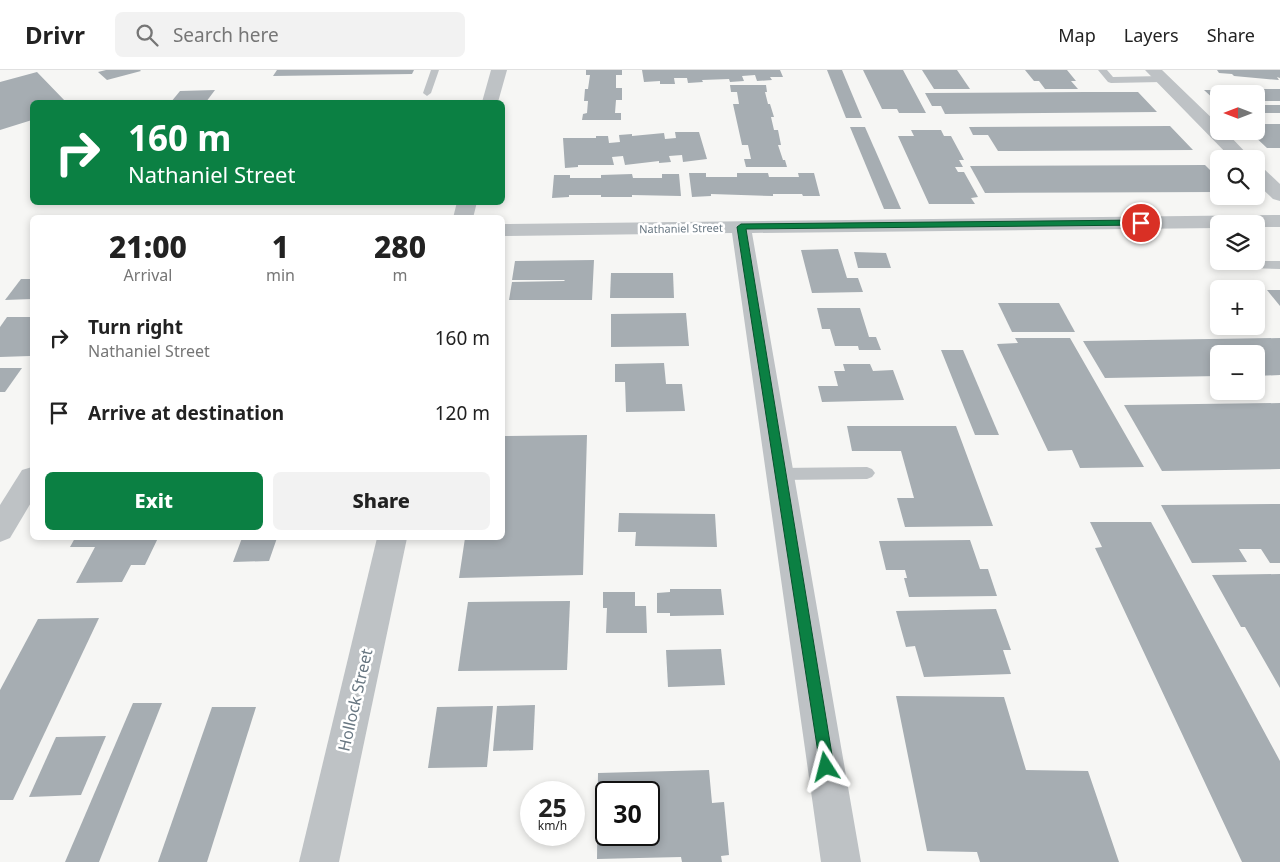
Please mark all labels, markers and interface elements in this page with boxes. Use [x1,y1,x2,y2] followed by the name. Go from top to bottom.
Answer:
[115,12,465,57] search box
[25,18,85,51] text: Drivr
[133,21,161,49] icon: search
[173,22,279,48] text: Search here
[1058,23,1096,47] text: Map
[1124,23,1179,47] text: Layers
[1207,23,1255,47] text: Share
[1210,85,1265,140] north arrow
[1210,85,1265,400] map controls
[128,114,231,161] text: 160 m
[45,120,110,185] icon: right
[1210,150,1265,205] button: search
[128,159,295,189] text: Nathaniel Street
[1120,202,1162,244] pin
[1127,209,1155,237] icon: arrive
[1210,215,1265,270] button: layers
[639,220,723,236] street label: Nathaniel Street
[109,226,187,267] text: 21:00
[272,226,289,267] text: 1
[374,226,426,267] text: 280
[124,264,172,286] text: Arrival
[266,264,295,286] text: min
[392,264,407,286] text: m
[1210,280,1265,335] button: +
[88,314,183,340] text: Turn right
[45,324,73,352] icon: right
[435,325,490,351] text: 160 m
[88,340,210,362] text: Nathaniel Street
[1210,345,1265,400] button: −
[45,399,73,427] icon: arrive
[88,400,284,426] text: Arrive at destination
[435,400,490,426] text: 120 m
[45,472,263,530] button: Exit
[273,472,490,530] button: Share
[333,646,378,753] street label: Hollock Street
[799,740,851,792] position arrow
[595,781,660,846] speed limit sign: 30
[538,790,567,824] text: 25
[538,817,567,834] text: km/h

